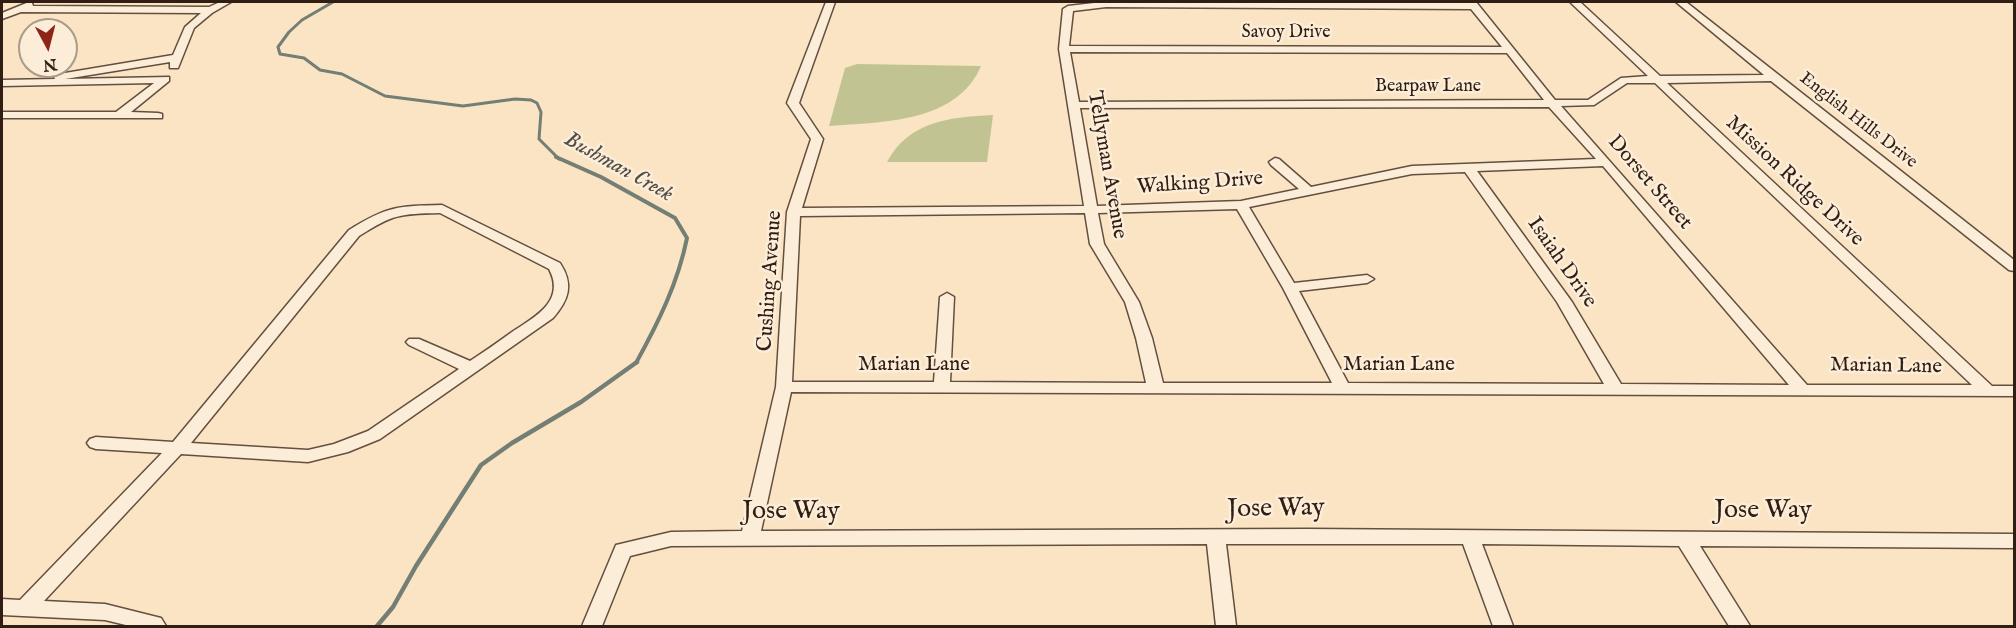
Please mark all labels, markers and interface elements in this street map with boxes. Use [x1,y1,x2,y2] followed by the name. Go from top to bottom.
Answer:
[18,18,78,78] north arrow
[1242,22,1330,44] street label: Savoy Drive
[42,53,58,75] text: N
[1795,68,1921,174] street label: English Hills Drive
[1375,76,1481,98] street label: Bearpaw Lane
[1081,89,1131,241] street label: Tellyman Avenue
[1720,111,1868,253] street label: Mission Ridge Drive
[559,127,677,209] water label: Bushman Creek
[1601,131,1697,235] street label: Dorset Street
[1136,167,1264,201] street label: Walking Drive
[753,210,789,352] street label: Cushing Avenue
[1521,213,1601,313] street label: Isaiah Drive
[858,353,970,379] street label: Marian Lane
[1343,353,1455,379] street label: Marian Lane
[1830,353,1942,381] street label: Marian Lane
[1227,494,1325,526] street label: Jose Way
[1714,496,1812,528] street label: Jose Way
[742,497,840,529] street label: Jose Way

